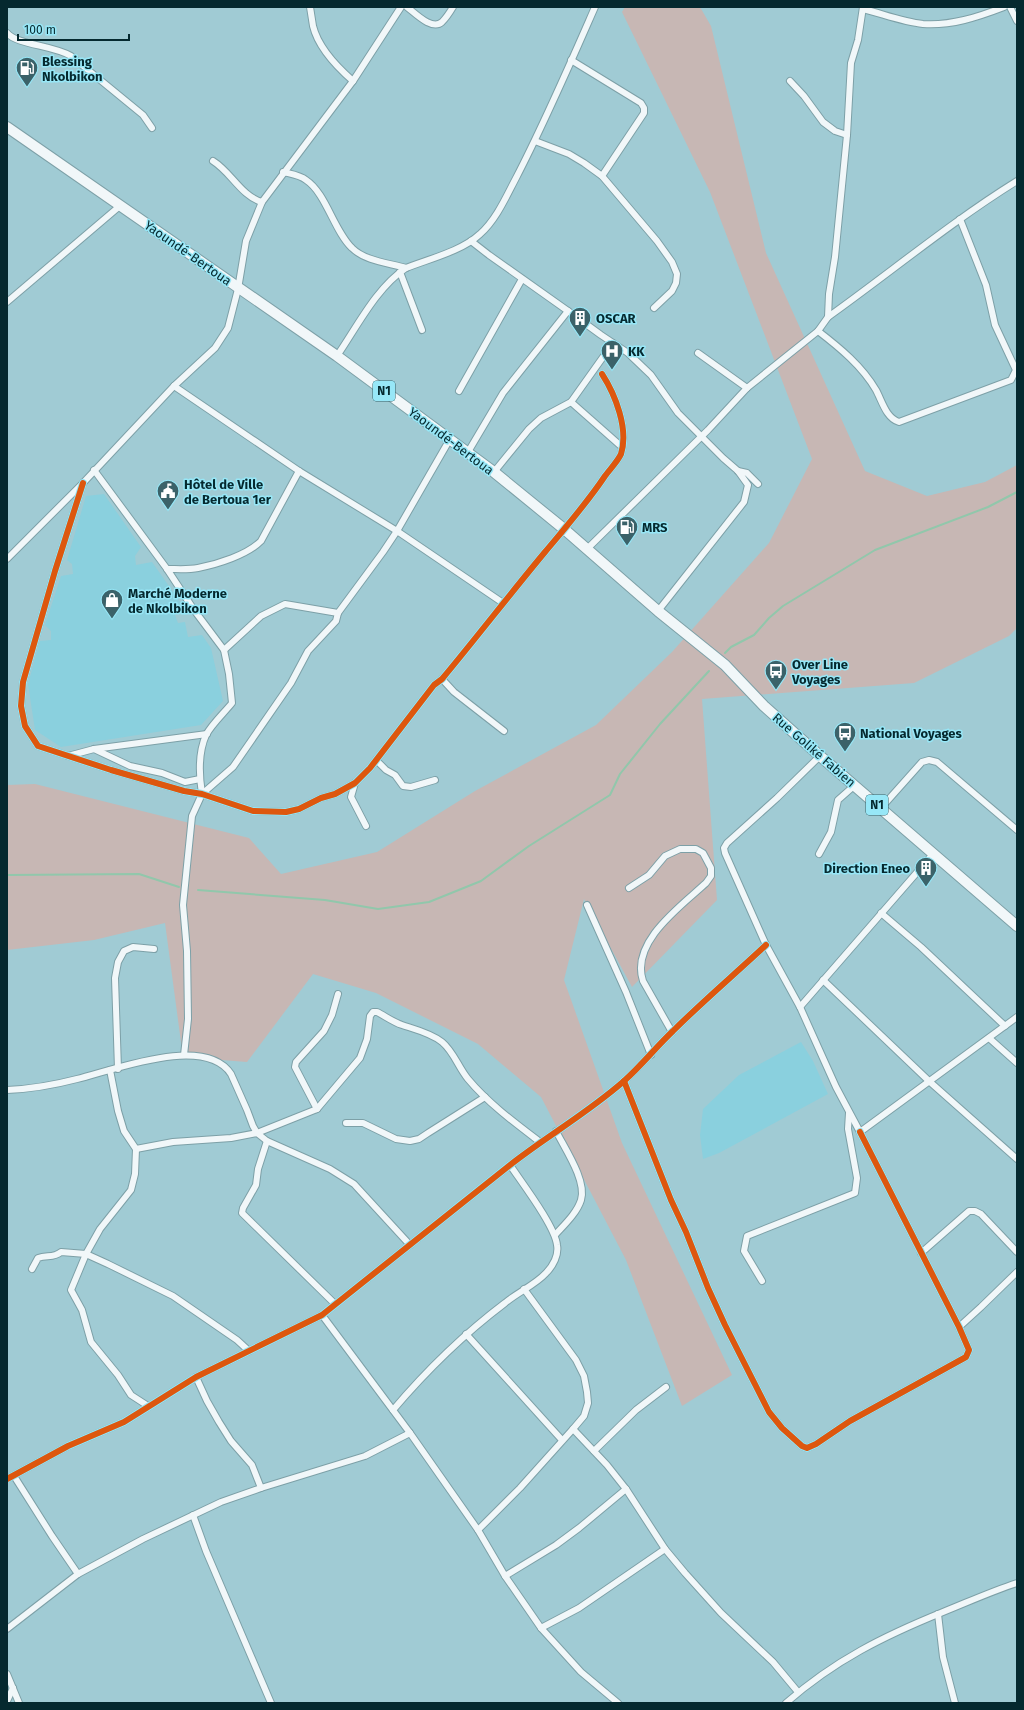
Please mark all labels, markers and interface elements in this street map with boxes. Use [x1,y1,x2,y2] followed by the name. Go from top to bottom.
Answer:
[18,16,129,42] scale bar
[24,23,56,37] text: 100 m
[42,54,103,84] place label: Blessing Nkolbikon
[14,55,40,88] fuel station icon: Blessing Nkolbikon
[142,217,234,289] street label: Yaoundé-Bertoua
[567,305,593,338] building icon: OSCAR
[596,311,637,326] place label: OSCAR
[599,338,625,371] hospital icon: KK
[628,344,645,359] place label: KK
[373,381,395,401] road number: N1
[405,404,497,478] street label: Yaoundé-Bertoua
[184,477,272,507] place label: Hôtel de Ville de Bertoua 1er
[155,478,181,511] public building icon: Hôtel de Ville de Bertoua 1er
[614,514,640,547] fuel station icon: MRS
[642,520,668,535] place label: MRS
[128,586,227,616] place label: Marché Moderne de Nkolbikon
[99,587,125,620] shop icon: Marché Moderne de Nkolbikon
[791,657,848,687] place label: Over Line Voyages
[763,658,789,691] bus stop icon: Over Line Voyages
[769,710,859,790] street label: Rue Goliké Fabien
[832,720,858,753] bus stop icon: National Voyages
[860,726,963,741] place label: National Voyages
[866,795,888,815] road number: N1
[913,855,939,888] building icon: Direction Eneo
[824,861,910,876] place label: Direction Eneo

